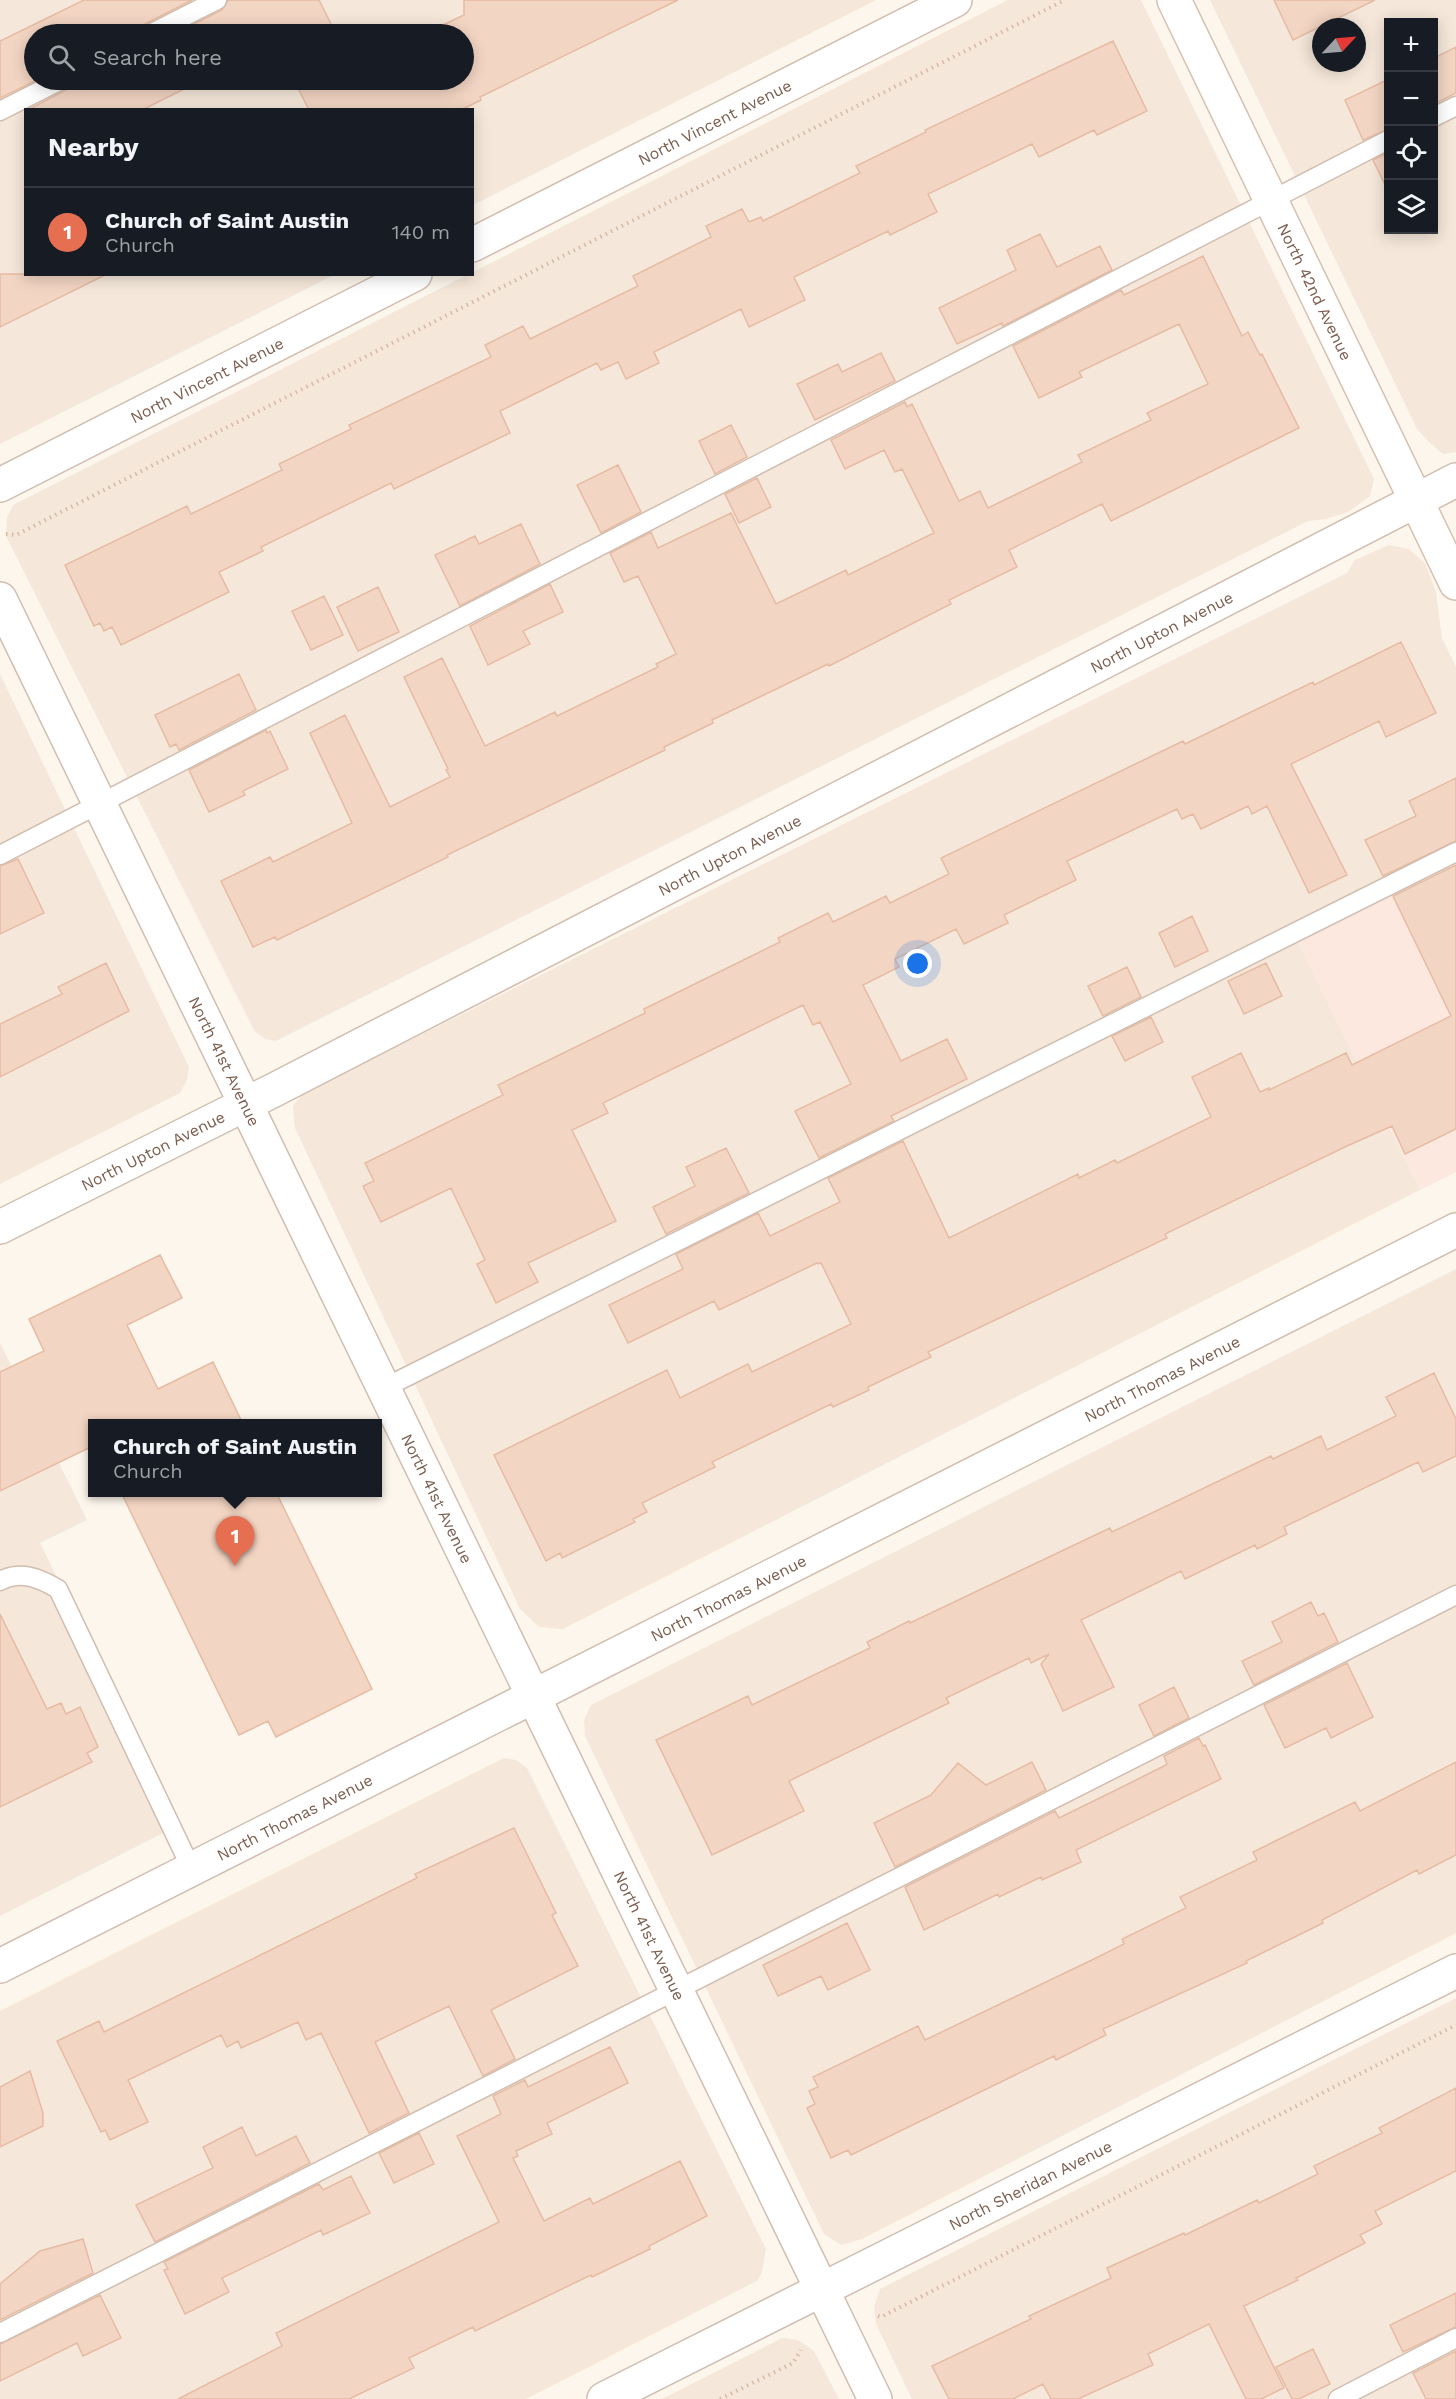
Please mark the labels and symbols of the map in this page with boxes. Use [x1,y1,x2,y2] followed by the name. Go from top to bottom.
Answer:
[1312,18,1366,72] north arrow
[635,75,794,169] street label: North Vincent Avenue
[1274,220,1356,363] street label: North 42nd Avenue
[127,333,287,427] street label: North Vincent Avenue
[1087,587,1236,677] street label: North Upton Avenue
[655,810,804,900] street label: North Upton Avenue
[903,949,932,978] your location
[185,993,264,1129] street label: North 41st Avenue
[78,1107,228,1194] street label: North Upton Avenue
[1081,1331,1243,1426] street label: North Thomas Avenue
[398,1430,477,1566] street label: North 41st Avenue
[216,1516,254,1566] pin: 1
[647,1551,809,1645] street label: North Thomas Avenue
[213,1770,376,1864] street label: North Thomas Avenue
[610,1868,689,2003] street label: North 41st Avenue
[946,2136,1115,2234] street label: North Sheridan Avenue

